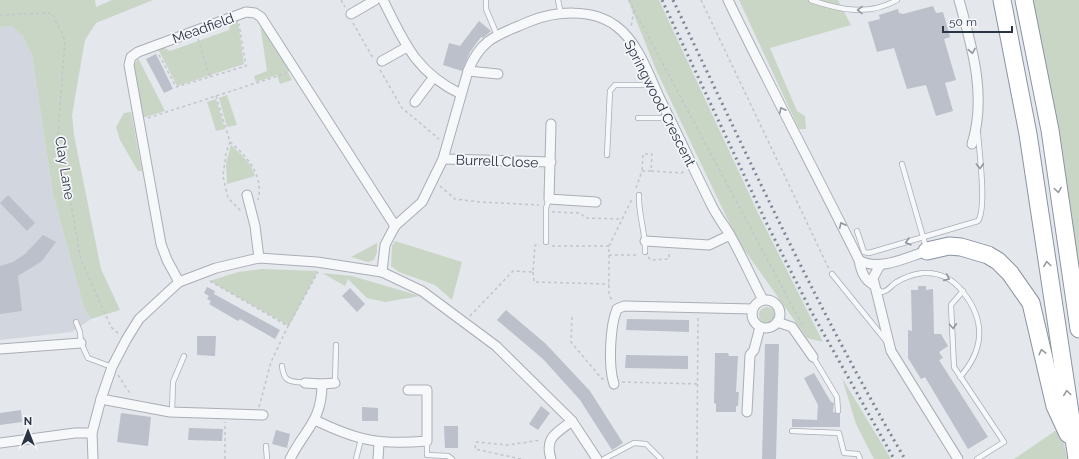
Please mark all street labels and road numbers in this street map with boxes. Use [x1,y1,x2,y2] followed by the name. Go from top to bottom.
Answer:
[170,9,236,47] street label: Meadfield
[621,37,699,169] street label: Springwood Crescent
[52,135,78,201] street label: Clay Lane
[455,152,539,170] street label: Burrell Close

